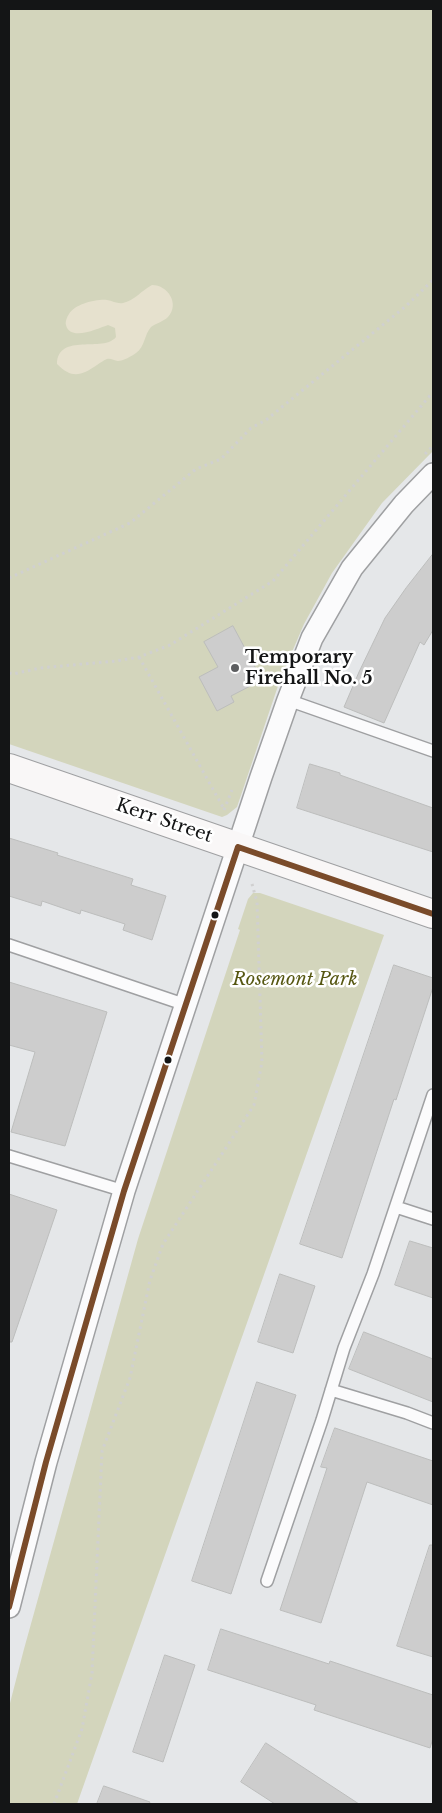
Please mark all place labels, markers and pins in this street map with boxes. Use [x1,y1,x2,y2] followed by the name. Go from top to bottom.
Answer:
[245,647,373,690] place label: Temporary Firehall No. 5
[229,662,241,674] marker: Temporary Firehall No. 5
[210,910,220,920] unlabelled marker
[163,1055,173,1065] unlabelled marker

